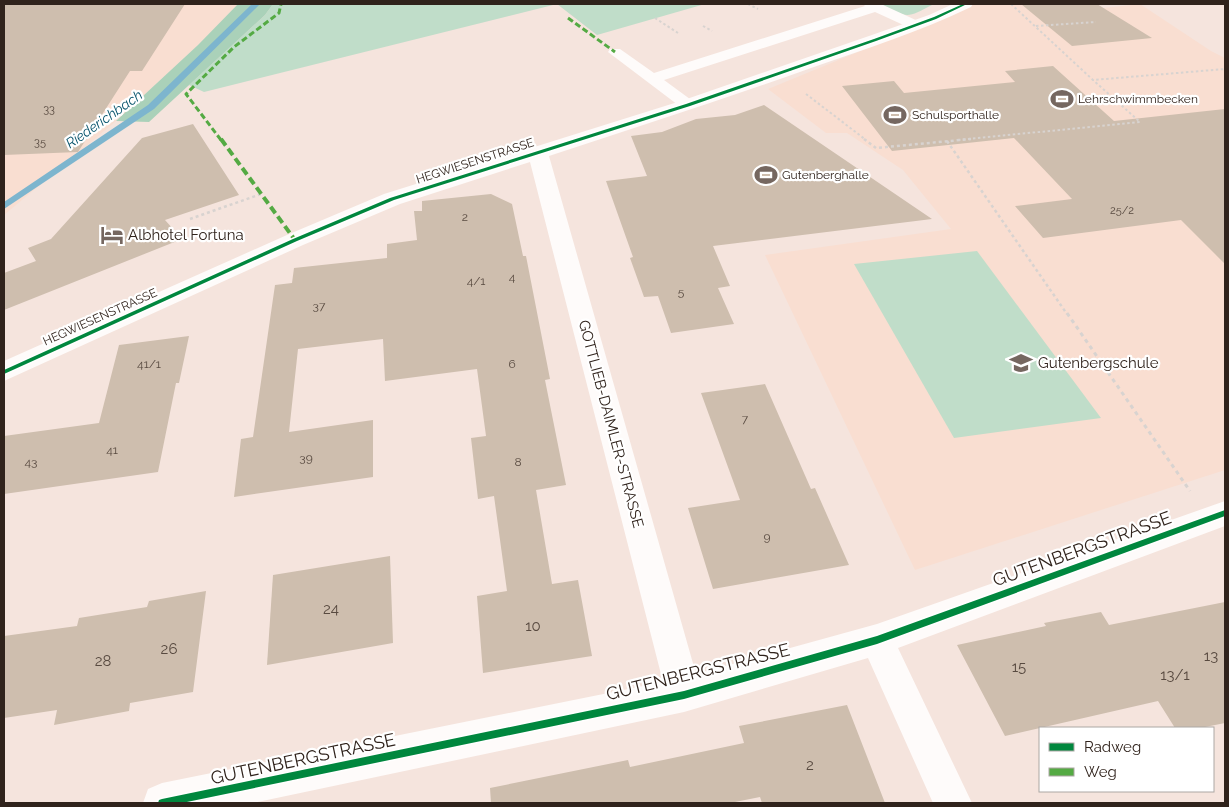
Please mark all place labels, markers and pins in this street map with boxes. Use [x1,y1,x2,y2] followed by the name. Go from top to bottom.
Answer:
[1049,86,1075,112] sports icon: Lehrschwimmbecken
[1078,92,1198,106] place label: Lehrschwimmbecken
[882,102,908,128] sports icon: Schulsporthalle
[912,108,999,122] place label: Schulsporthalle
[753,162,779,188] sports icon: Gutenberghalle
[782,168,869,182] place label: Gutenberghalle
[99,222,125,248] hotel icon: Albhotel Fortuna
[128,226,244,244] place label: Albhotel Fortuna
[1008,350,1034,376] school or university icon: Gutenbergschule
[1038,354,1159,372] place label: Gutenbergschule

